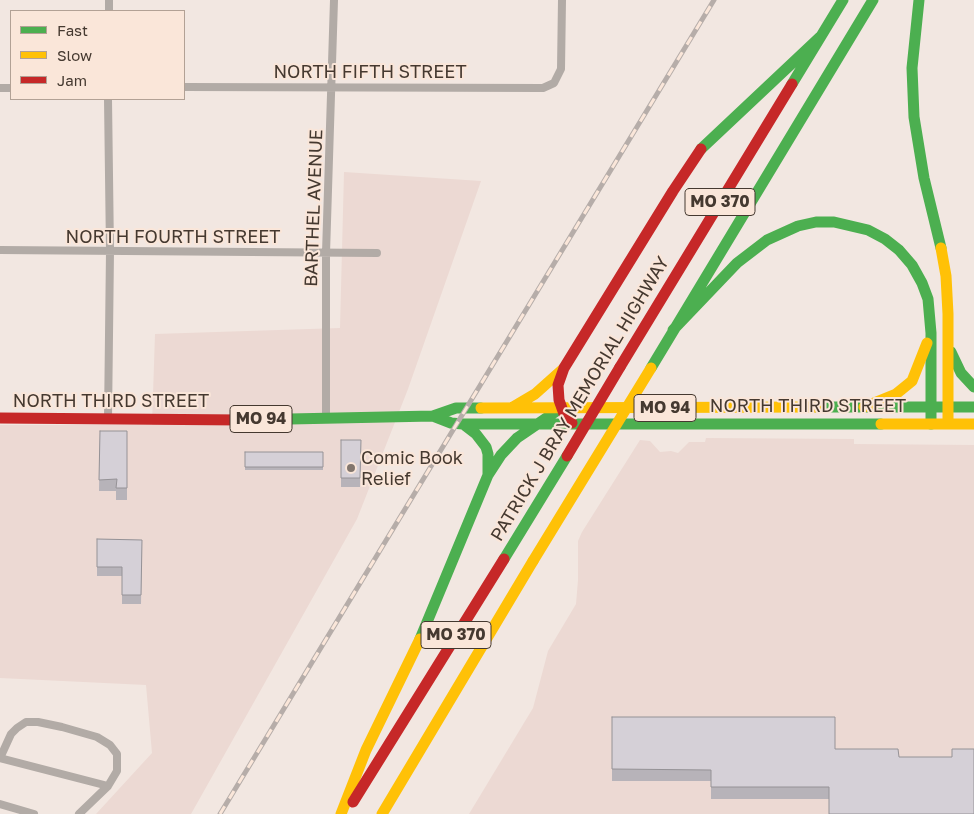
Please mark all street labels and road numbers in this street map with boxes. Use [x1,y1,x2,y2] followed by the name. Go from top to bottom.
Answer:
[273,61,467,83] street label: NORTH FIFTH STREET
[300,129,328,287] street label: BARTHEL AVENUE
[685,188,755,216] road number: MO 370
[66,226,280,248] street label: NORTH FOURTH STREET
[486,253,674,545] street label: PATRICK J BRAY MEMORIAL HIGHWAY
[13,390,209,412] street label: NORTH THIRD STREET
[634,394,696,422] road number: MO 94
[710,395,906,417] street label: NORTH THIRD STREET
[230,406,292,432] road number: MO 94
[421,622,491,648] road number: MO 370

